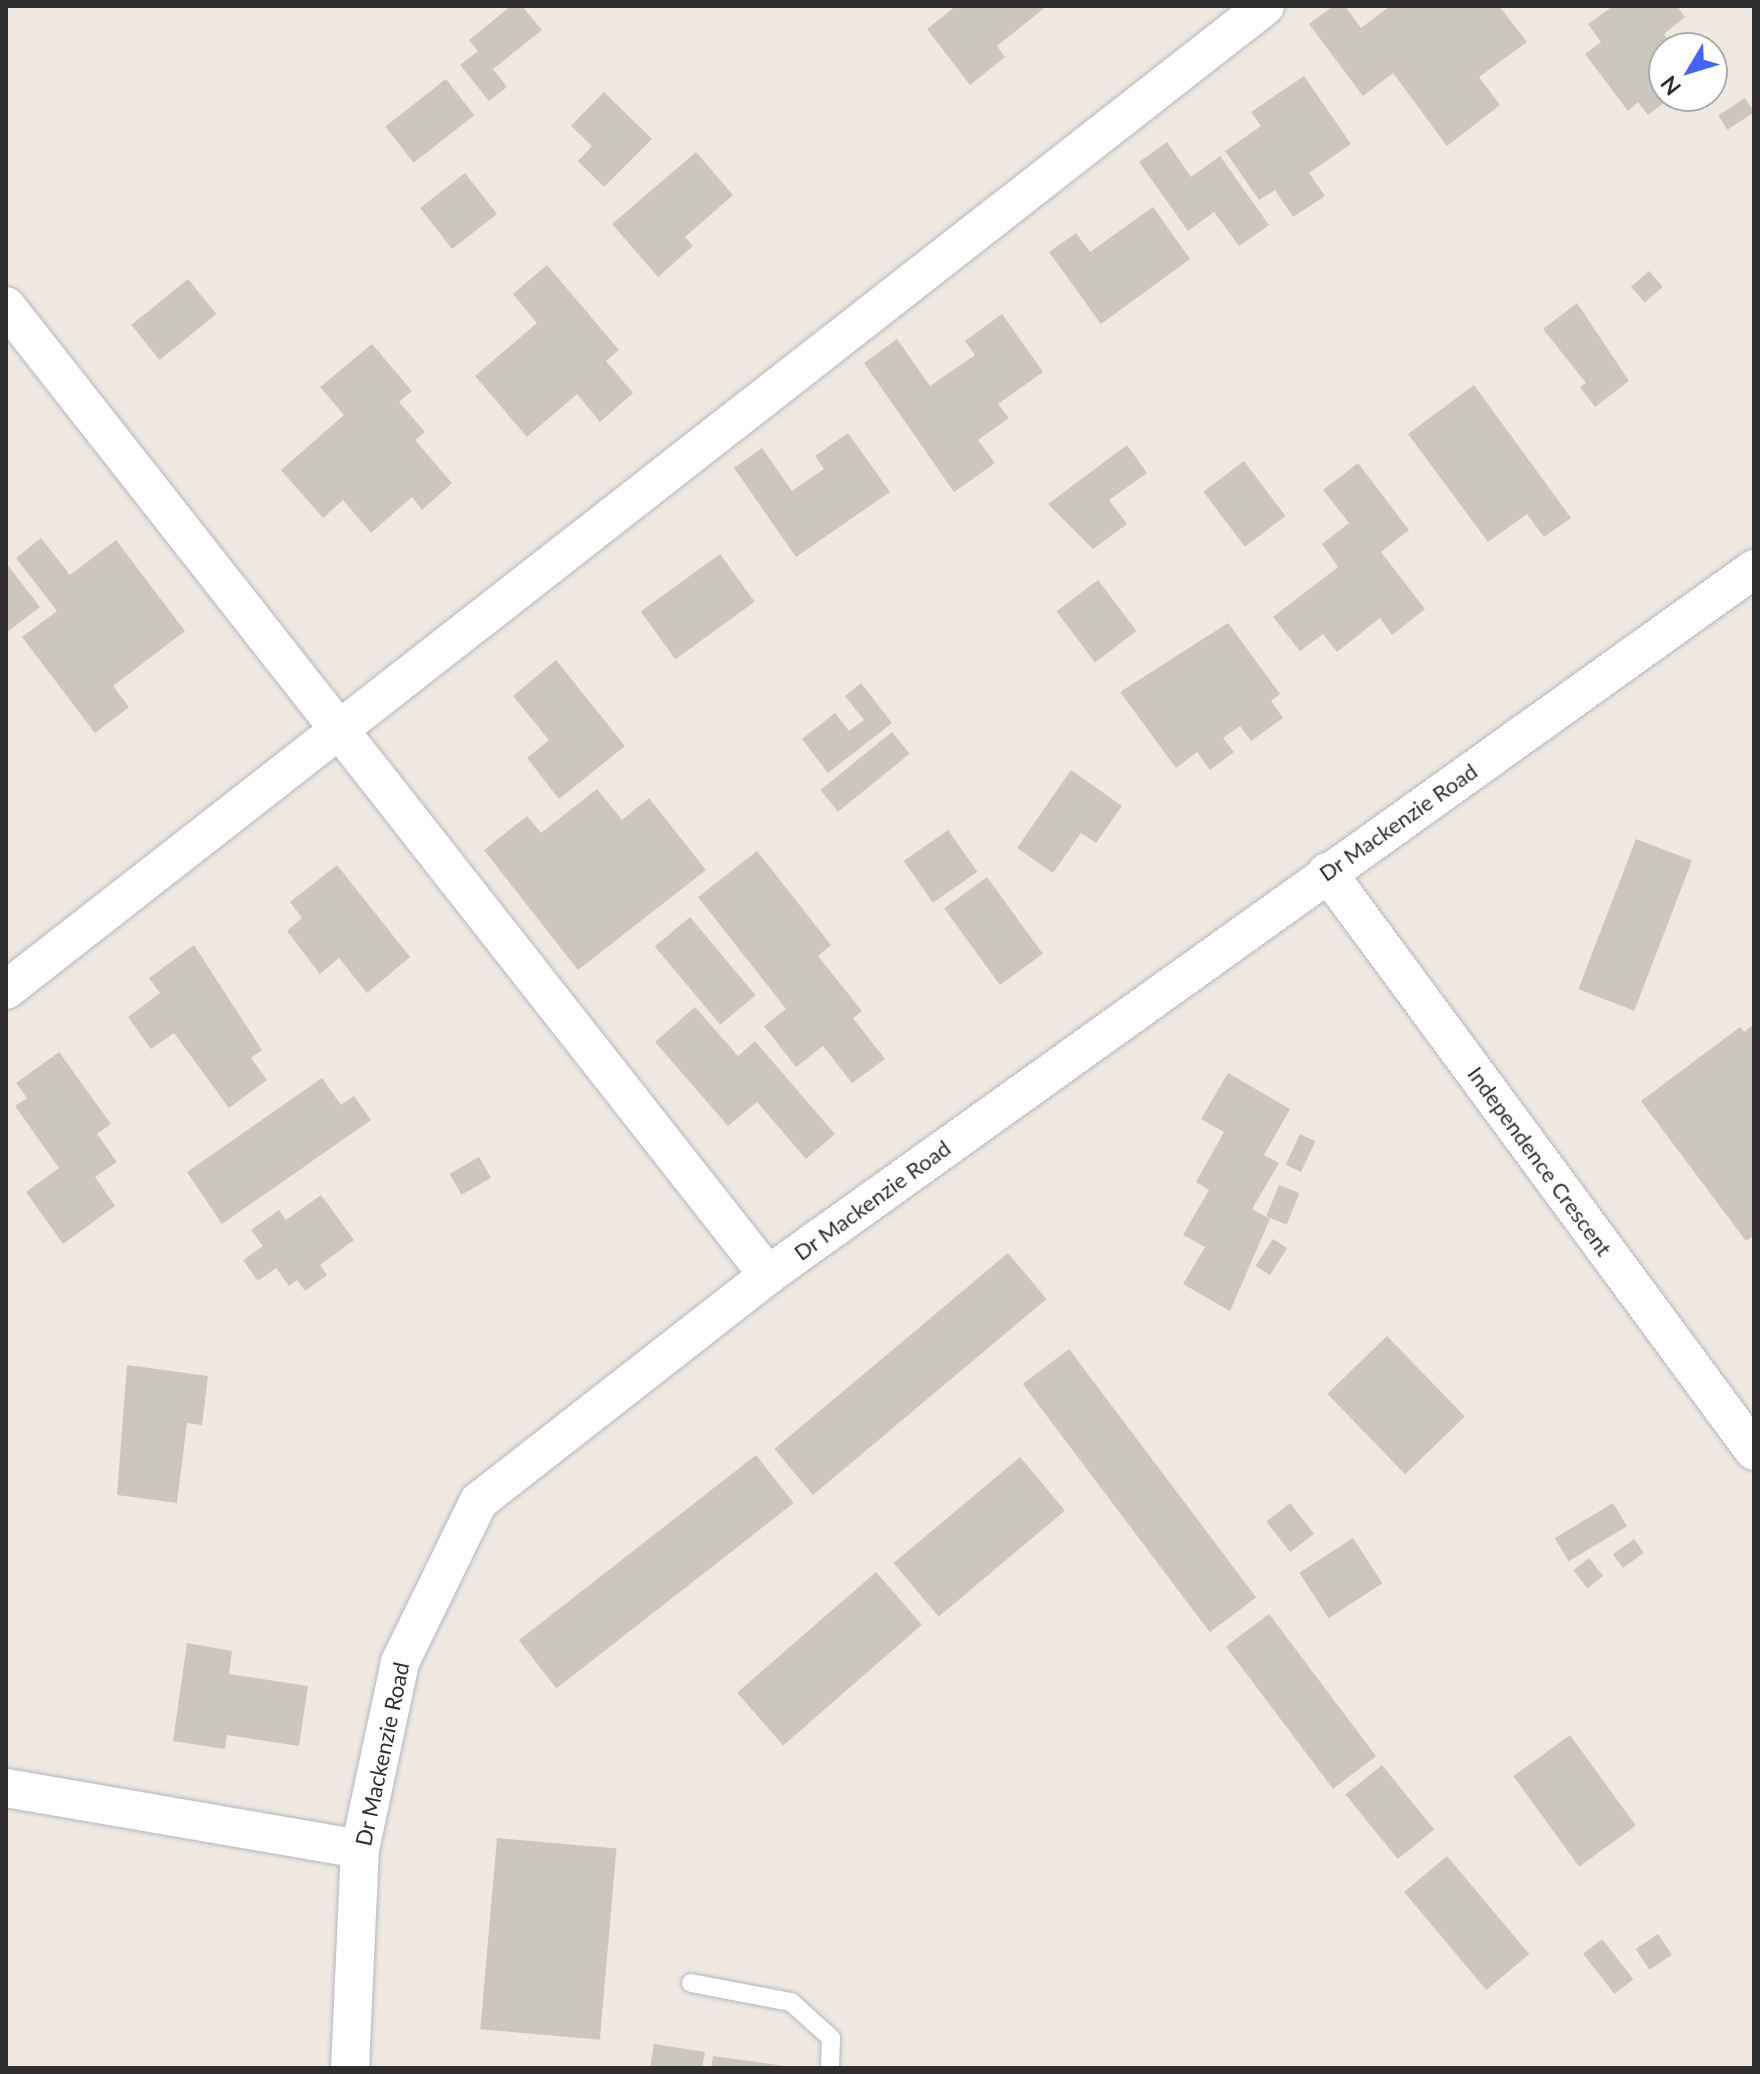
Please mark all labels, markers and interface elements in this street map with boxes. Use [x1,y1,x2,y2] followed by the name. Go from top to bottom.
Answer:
[1648,32,1728,112] north arrow
[1654,71,1686,101] text: N
[1314,757,1482,887] street label: Dr Mackenzie Road
[1462,1061,1618,1261] street label: Independence Crescent
[788,1134,956,1266] street label: Dr Mackenzie Road
[350,1660,414,1848] street label: Dr Mackenzie Road

